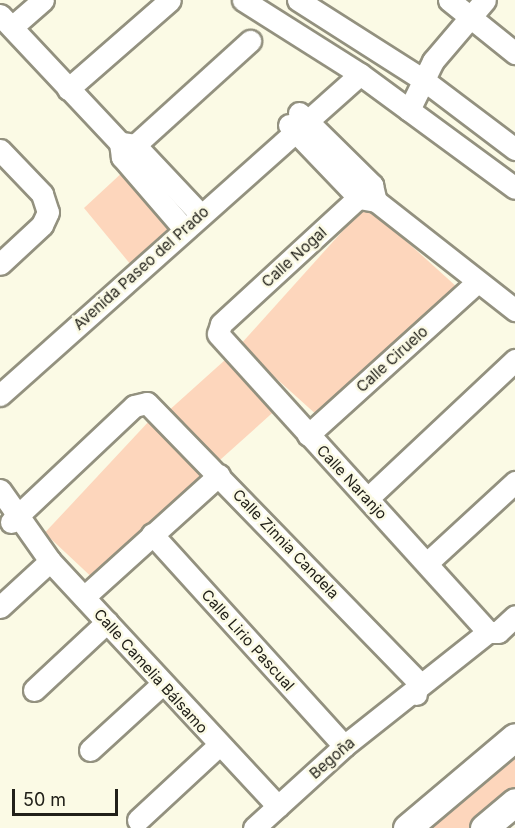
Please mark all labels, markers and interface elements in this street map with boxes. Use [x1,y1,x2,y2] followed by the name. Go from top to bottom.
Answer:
[70,202,212,334] street label: Avenida Paseo del Prado
[258,223,330,291] street label: Calle Nogal
[353,322,431,396] street label: Calle Ciruelo
[313,441,391,523] street label: Calle Naranjo
[229,486,343,602] street label: Calle Zinnia Candela
[198,586,298,694] street label: Calle Lirio Pascual
[90,605,212,737] street label: Calle Camelia Bálsamo
[306,733,358,783] street label: Begoña
[15,777,122,815] scale bar
[23,789,66,810] text: 50 m

